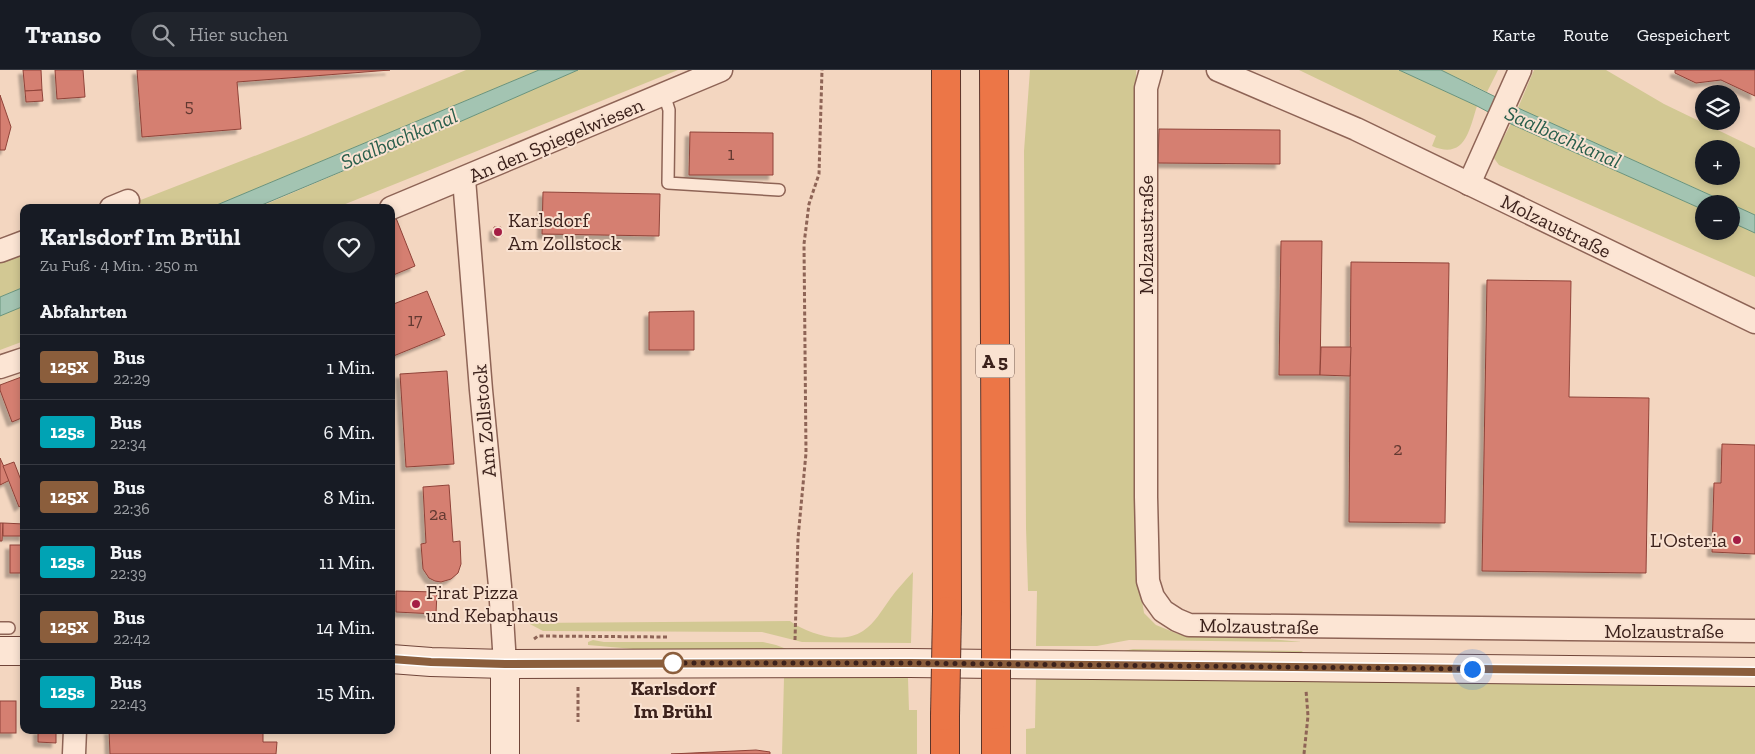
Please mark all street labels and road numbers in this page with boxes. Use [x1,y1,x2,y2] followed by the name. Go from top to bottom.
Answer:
[465,92,647,188] street label: An den Spiegelwiesen
[1134,175,1158,295] street label: Molzaustraße
[1497,189,1615,263] street label: Molzaustraße
[976,344,1014,378] road number: A 5
[467,363,501,478] street label: Am Zollstock
[1199,613,1319,639] street label: Molzaustraße
[1604,619,1724,643] street label: Molzaustraße

